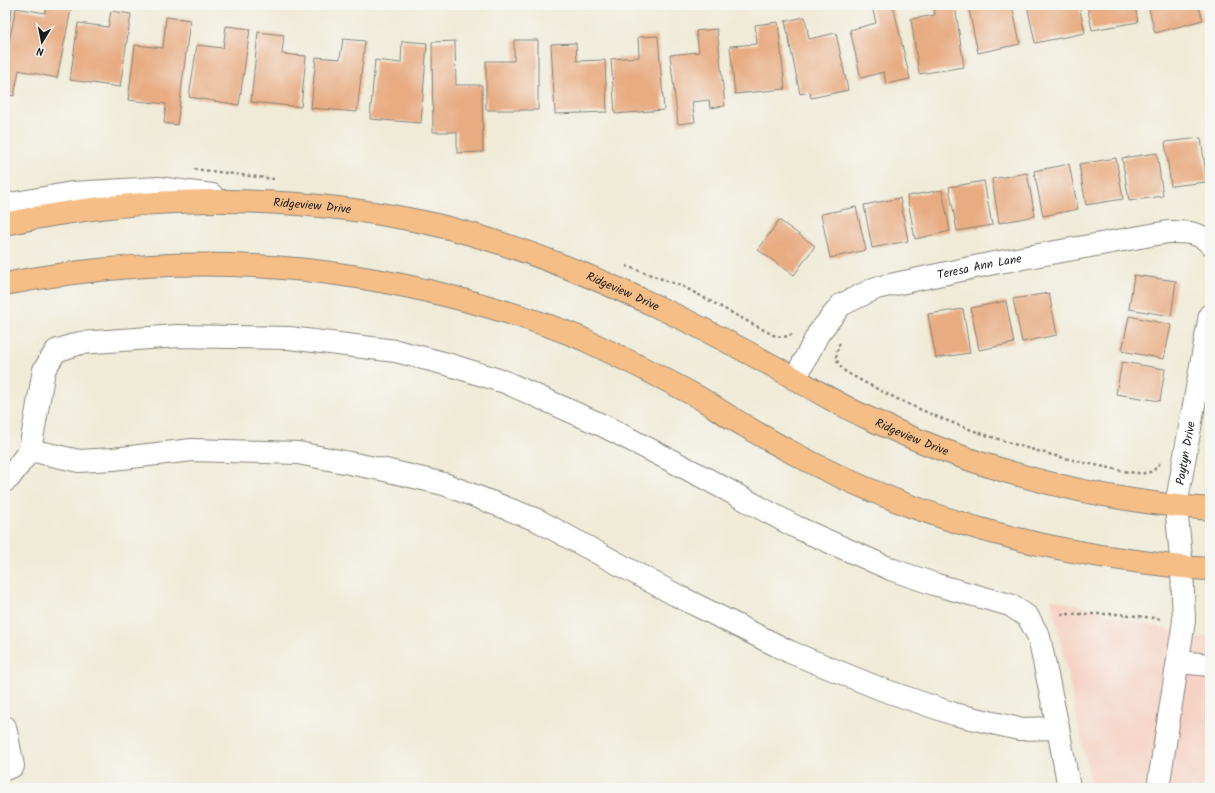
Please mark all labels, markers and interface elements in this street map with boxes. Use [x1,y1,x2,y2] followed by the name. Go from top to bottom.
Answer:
[22,22,62,62] north arrow
[35,41,45,60] text: N
[273,193,353,220] street label: Ridgeview Drive
[935,249,1024,285] street label: Teresa Ann Lane
[583,267,663,317] street label: Ridgeview Drive
[872,414,952,461] street label: Ridgeview Drive
[1171,419,1201,487] street label: Paytyn Drive

